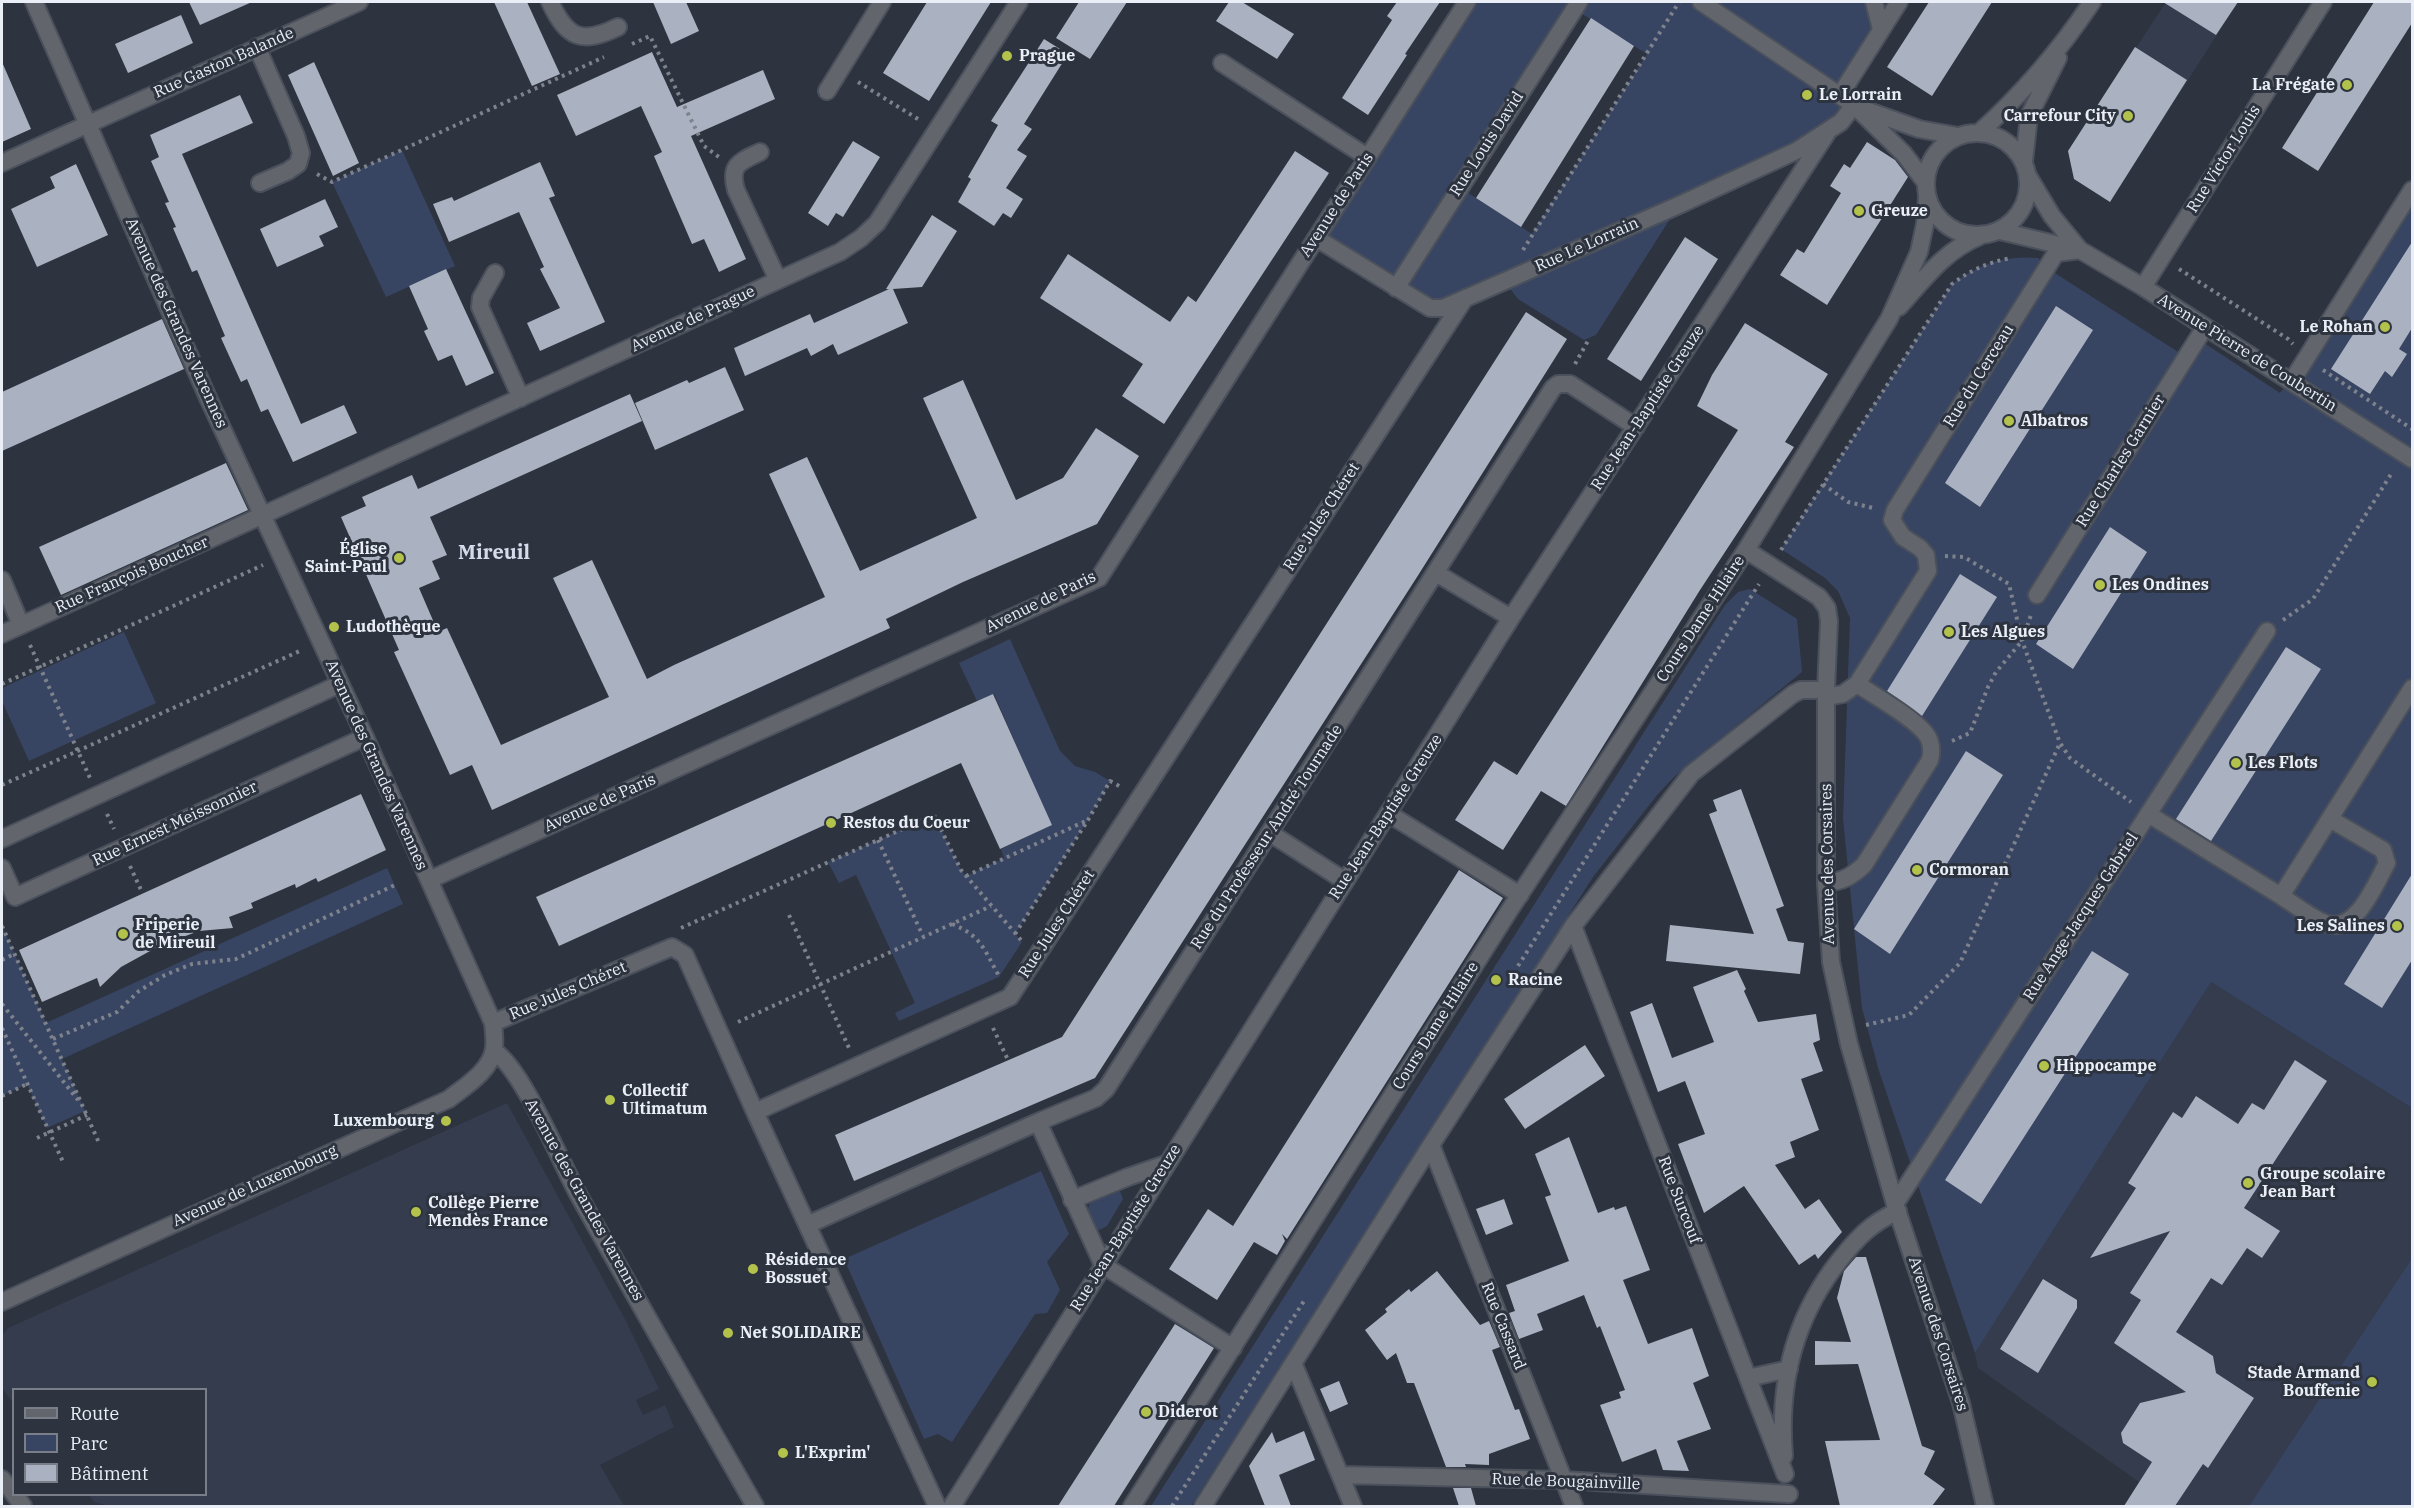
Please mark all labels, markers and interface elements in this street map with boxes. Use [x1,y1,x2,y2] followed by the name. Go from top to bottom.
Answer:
[151,23,297,103] street label: Rue Gaston Balande
[1019,46,1075,66] place label: Prague
[1000,49,1014,63] marker: Prague
[2252,75,2335,95] place label: La Frégate
[2340,78,2354,92] marker: La Frégate
[1819,85,1902,105] place label: Le Lorrain
[1446,88,1528,200] street label: Rue Louis David
[1800,88,1814,102] marker: Le Lorrain
[2183,102,2265,216] street label: Rue Victor Louis
[2003,106,2116,126] place label: Carrefour City
[2121,109,2135,123] marker: Carrefour City
[1296,149,1378,261] street label: Avenue de Paris
[1871,201,1928,221] place label: Greuze
[1852,204,1866,218] marker: Greuze
[1532,214,1642,276] street label: Rue Le Lorrain
[121,215,231,431] street label: Avenue des Grandes Varennes
[628,282,758,356] street label: Avenue de Prague
[2154,290,2340,416] street label: Avenue Pierre de Coubertin
[2299,317,2373,337] place label: Le Rohan
[2378,320,2392,334] marker: Le Rohan
[1940,321,2018,431] street label: Rue du Cerceau
[1587,322,1709,494] street label: Rue Jean-Baptiste Greuze
[2072,391,2170,531] street label: Rue Charles Garnier
[2021,411,2088,431] place label: Albatros
[2002,414,2016,428] marker: Albatros
[1280,459,1364,575] street label: Rue Jules Chéret
[52,533,212,617] street label: Rue François Boucher
[305,539,387,577] place label: Église Saint-Paul
[458,541,530,565] district label: Mireuil
[392,551,406,565] marker: Église Saint-Paul
[1653,552,1749,686] street label: Cours Dame Hilaire
[983,567,1099,637] street label: Avenue de Paris
[2112,575,2209,595] place label: Les Ondines
[2093,578,2107,592] marker: Les Ondines
[346,617,441,637] place label: Ludothèque
[327,620,341,634] marker: Ludothèque
[1961,622,2045,642] place label: Les Algues
[1942,625,1956,639] marker: Les Algues
[321,657,431,873] street label: Avenue des Grandes Varennes
[1187,721,1347,953] street label: Rue du Professeur André Tournade
[1325,731,1447,903] street label: Rue Jean-Baptiste Greuze
[2248,753,2318,773] place label: Les Flots
[2229,756,2243,770] marker: Les Flots
[541,770,659,836] street label: Avenue de Paris
[90,777,260,871] street label: Rue Ernest Meissonnier
[1817,783,1839,945] street label: Avenue des Corsaires
[843,813,970,833] place label: Restos du Coeur
[824,816,838,830] marker: Restos du Coeur
[2020,830,2142,1004] street label: Rue Ange-Jacques Gabriel
[1929,860,2009,880] place label: Cormoran
[1910,863,1924,877] marker: Cormoran
[1015,866,1099,982] street label: Rue Jules Chéret
[135,915,215,953] place label: Friperie de Mireuil
[2297,916,2385,936] place label: Les Salines
[2390,919,2404,933] marker: Les Salines
[116,927,130,941] marker: Friperie de Mireuil
[507,958,629,1024] street label: Rue Jules Chéret
[1389,958,1483,1094] street label: Cours Dame Hilaire
[1508,970,1562,990] place label: Racine
[1489,973,1503,987] marker: Racine
[2056,1056,2157,1076] place label: Hippocampe
[2037,1059,2051,1073] marker: Hippocampe
[622,1081,708,1119] place label: Collectif Ultimatum
[603,1093,617,1107] marker: Collectif Ultimatum
[520,1096,648,1304] street label: Avenue des Grandes Varennes
[333,1111,434,1131] place label: Luxembourg
[439,1114,453,1128] marker: Luxembourg
[170,1141,340,1231] street label: Avenue de Luxembourg
[1067,1141,1185,1315] street label: Rue Jean-Baptiste Greuze
[1654,1154,1704,1246] street label: Rue Surcouf
[2260,1164,2386,1202] place label: Groupe scolaire Jean Bart
[2241,1176,2255,1190] marker: Groupe scolaire Jean Bart
[428,1193,548,1231] place label: Collège Pierre Mendès France
[409,1205,423,1219] marker: Collège Pierre Mendès France
[765,1250,846,1288] place label: Résidence Bossuet
[1904,1254,1972,1414] street label: Avenue des Corsaires
[746,1262,760,1276] marker: Résidence Bossuet
[1477,1279,1529,1373] street label: Rue Cassard
[740,1323,861,1343] place label: Net SOLIDAIRE
[721,1326,735,1340] marker: Net SOLIDAIRE
[2248,1363,2360,1401] place label: Stade Armand Bouffenie
[2365,1375,2379,1389] marker: Stade Armand Bouffenie
[12,1388,207,1496] legend
[70,1402,119,1425] text: Route
[1158,1402,1218,1422] place label: Diderot
[1139,1405,1153,1419] marker: Diderot
[70,1432,108,1455] text: Parc
[795,1443,871,1463] place label: L'Exprim'
[776,1446,790,1460] marker: L'Exprim'
[70,1462,148,1485] text: Bâtiment
[1491,1470,1641,1494] street label: Rue de Bougainville

